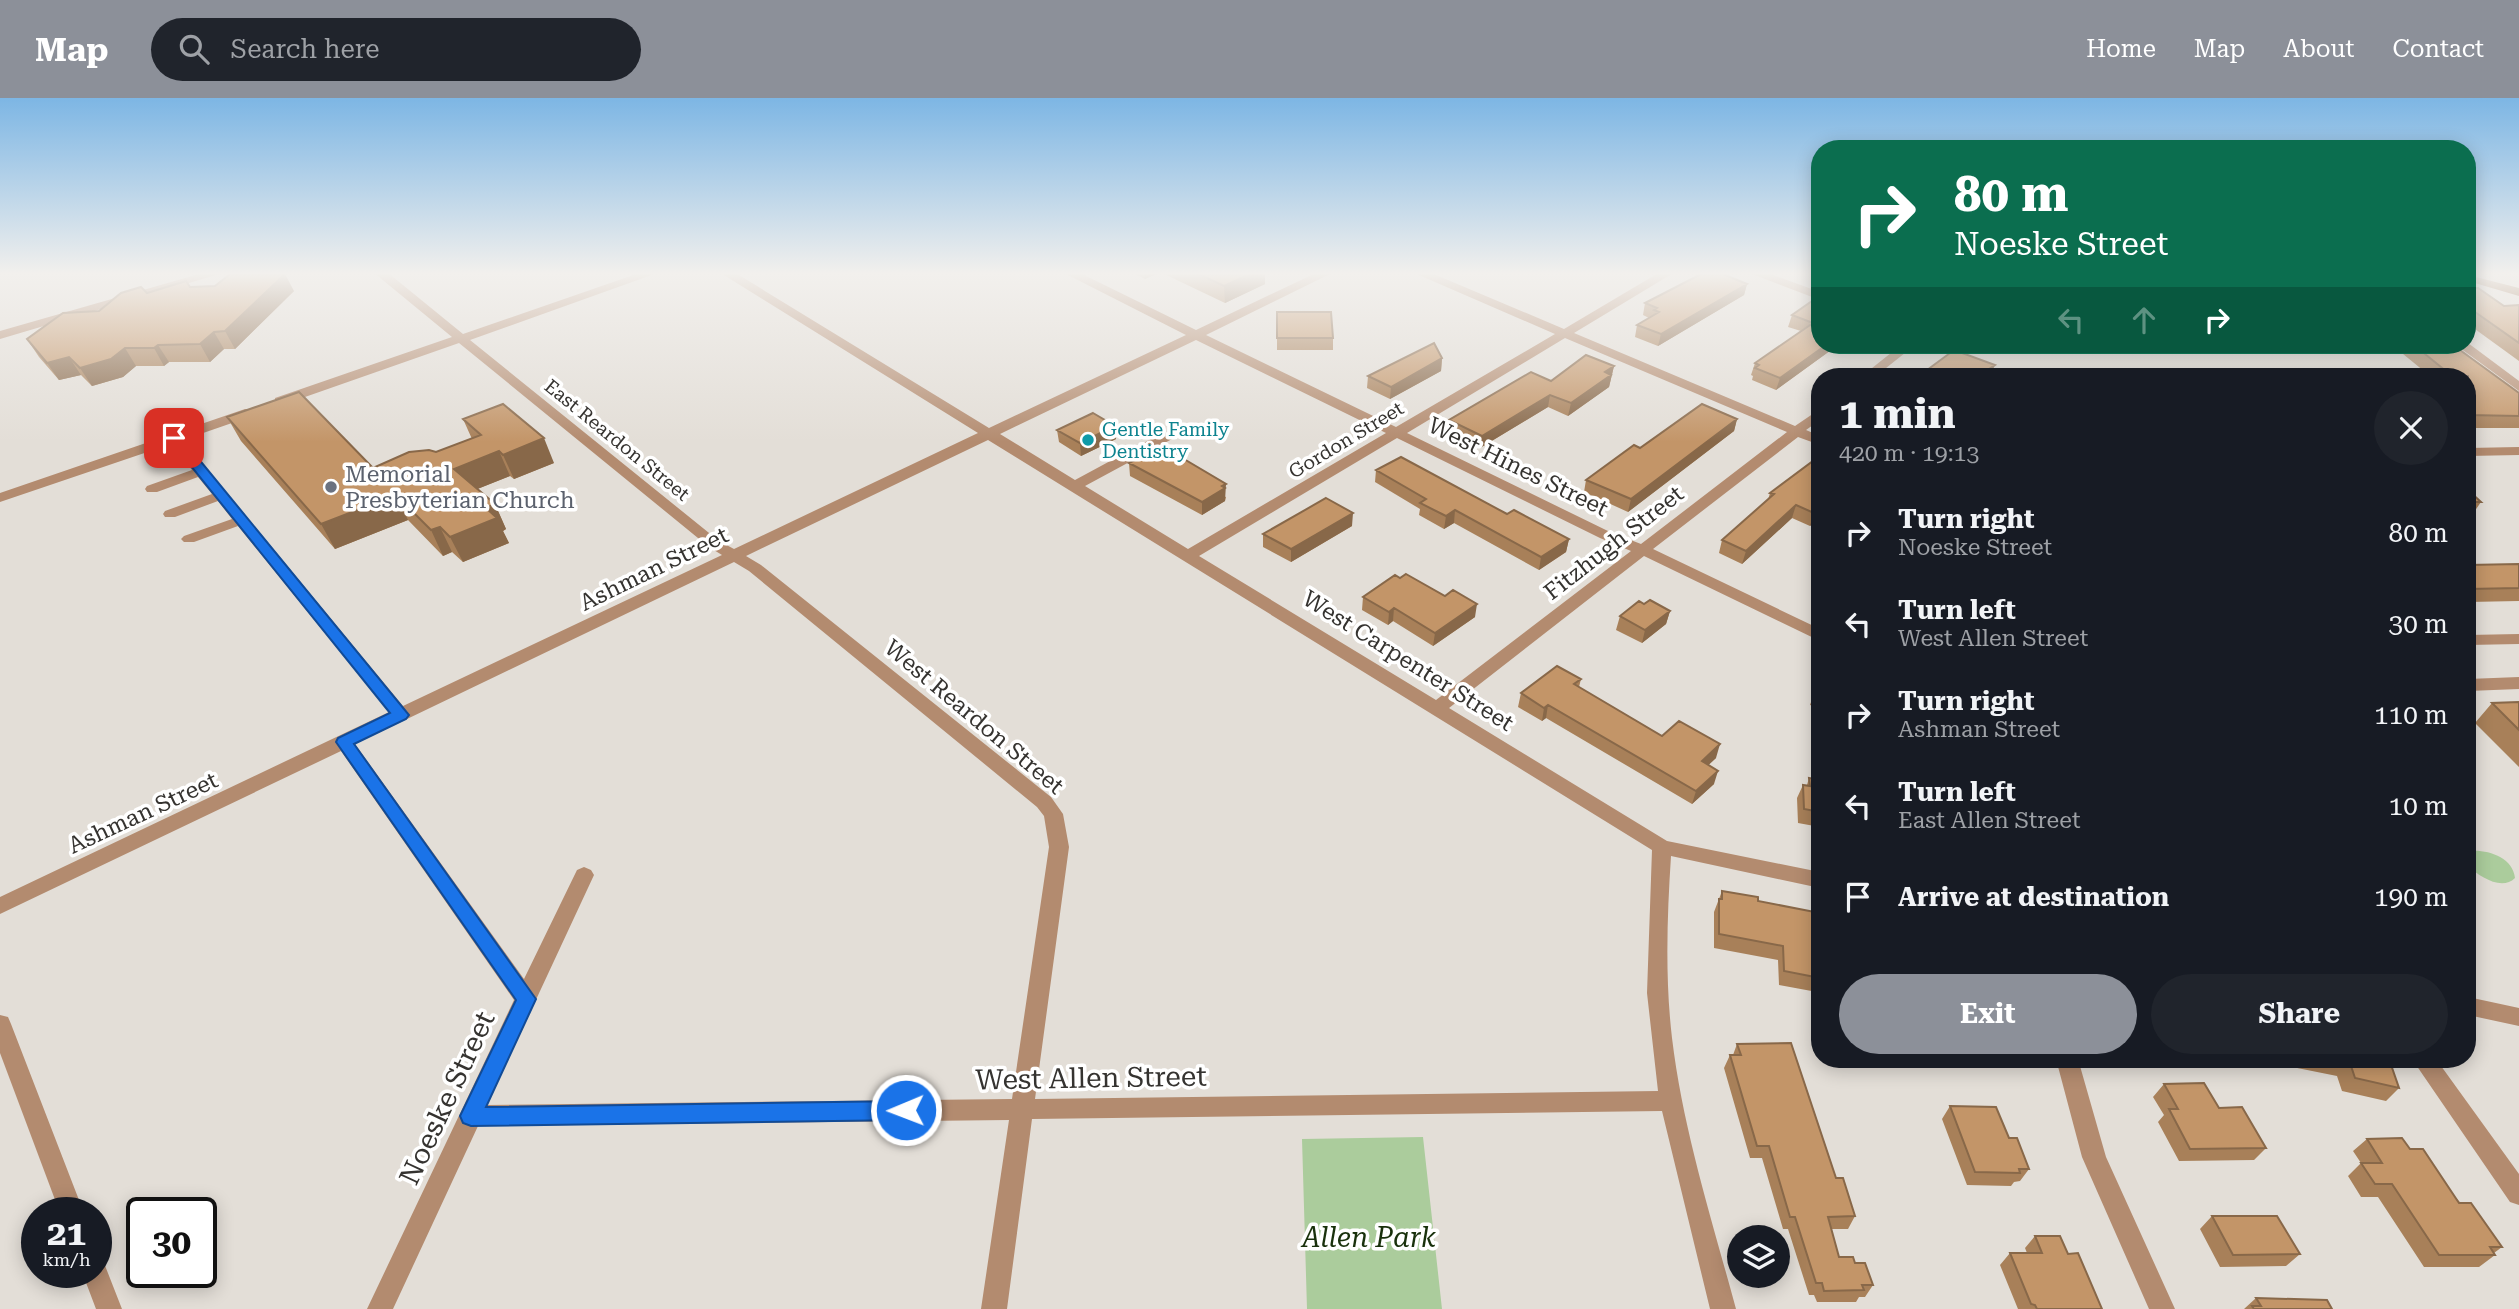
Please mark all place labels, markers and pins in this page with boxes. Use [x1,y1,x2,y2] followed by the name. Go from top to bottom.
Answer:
[144,408,204,468] pin
[1102,418,1230,463] place label: Gentle Family Dentistry
[1080,432,1096,448] marker: Gentle Family Dentistry
[345,461,575,514] place label: Memorial Presbyterian Church
[323,479,339,495] marker: Memorial Presbyterian Church

